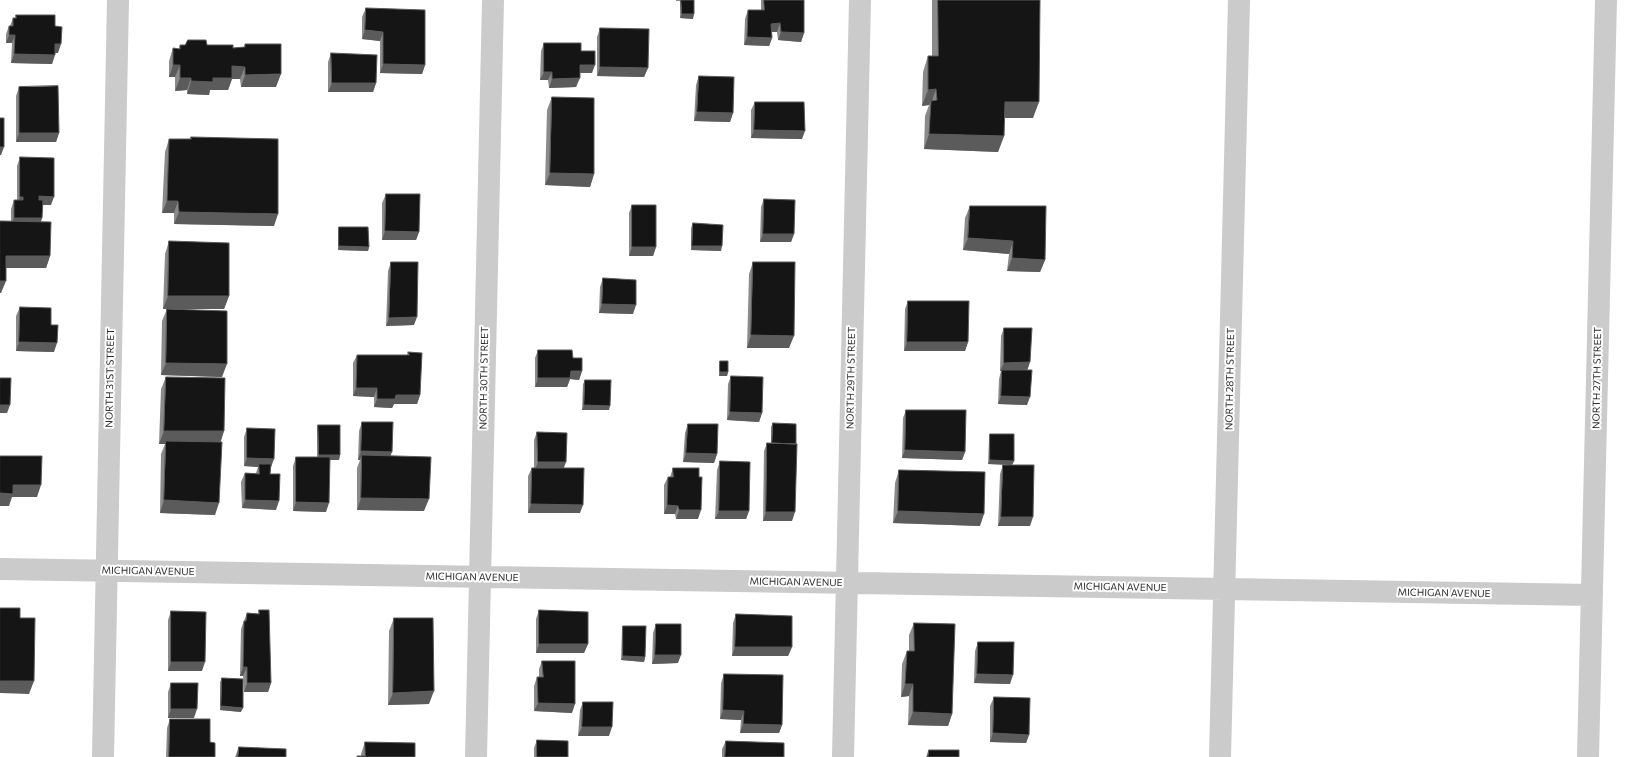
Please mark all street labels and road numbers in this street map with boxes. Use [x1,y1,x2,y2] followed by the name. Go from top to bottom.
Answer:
[477,326,491,430] street label: NORTH 30TH STREET
[844,327,858,429] street label: NORTH 29TH STREET
[1590,327,1604,429] street label: NORTH 27TH STREET
[103,328,117,428] street label: NORTH 31ST STREET
[1223,328,1237,430] street label: NORTH 28TH STREET
[101,564,195,578] street label: MICHIGAN AVENUE
[425,570,519,584] street label: MICHIGAN AVENUE
[749,575,843,589] street label: MICHIGAN AVENUE
[1073,580,1167,594] street label: MICHIGAN AVENUE
[1397,586,1491,600] street label: MICHIGAN AVENUE

